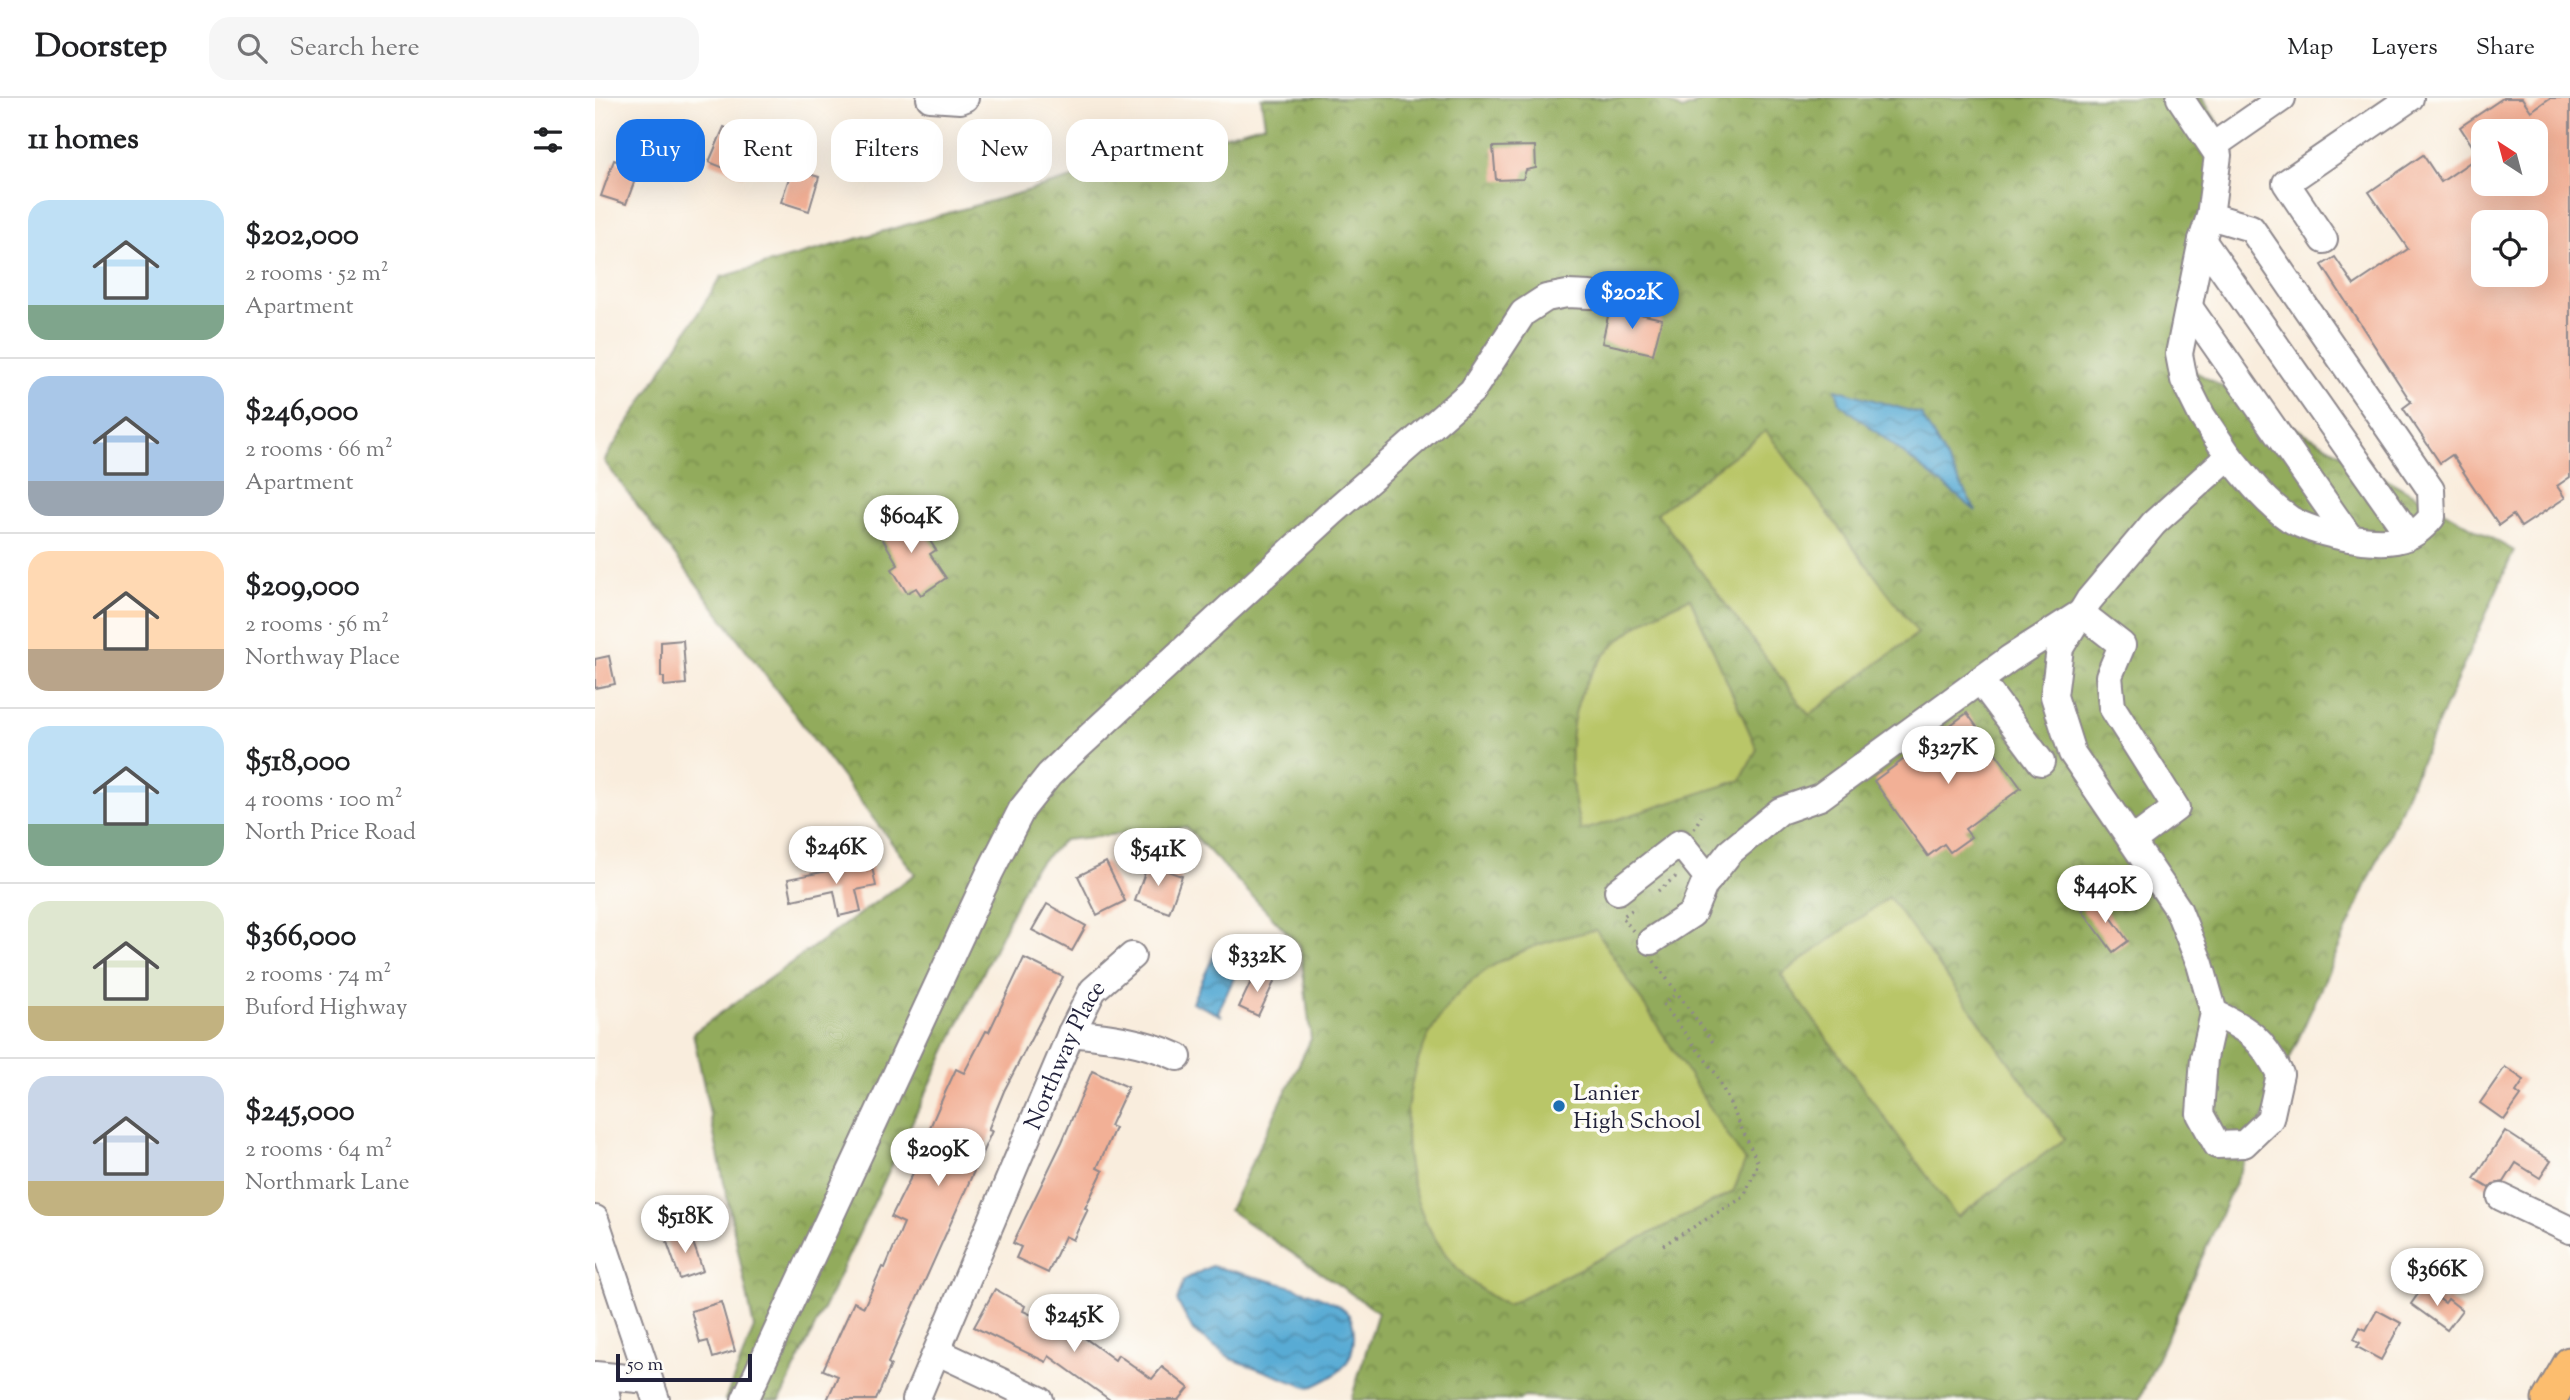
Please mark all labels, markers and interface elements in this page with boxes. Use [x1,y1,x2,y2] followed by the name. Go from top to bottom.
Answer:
[209,17,699,80] search box
[35,24,167,72] text: Doorstep
[233,29,271,67] icon: search
[289,30,420,67] text: Search here
[2287,31,2333,65] text: Map
[2371,31,2438,65] text: Layers
[2476,31,2535,65] text: Share
[28,119,139,162] text: 11 homes
[616,119,705,182] chip: Buy
[719,119,817,182] chip: Rent
[831,119,943,182] chip: Filters
[957,119,1052,182] chip: New
[1066,119,1228,182] chip: Apartment
[2471,119,2548,196] north arrow
[2471,119,2548,287] map controls
[529,121,567,159] icon: filters
[2471,210,2548,287] button: locate
[245,215,359,258] text: $202,000
[84,228,168,312] icon: home
[245,258,388,291] text: 2 rooms · 52 m²
[1583,272,1681,331] pin: $202K
[1601,277,1663,310] text: $202K
[245,291,354,324] text: Apartment
[245,391,358,434] text: $246,000
[84,404,168,488] icon: home
[245,434,393,467] text: 2 rooms · 66 m²
[245,467,354,500] text: Apartment
[862,496,960,555] pin: $604K
[880,501,942,534] text: $604K
[245,566,360,609] text: $209,000
[84,579,168,663] icon: home
[245,609,389,642] text: 2 rooms · 56 m²
[245,642,400,675] text: Northway Place
[1899,726,1997,786] pin: $327K
[1918,732,1978,765] text: $327K
[245,741,350,784] text: $518,000
[84,754,168,838] icon: home
[245,784,403,817] text: 4 rooms · 100 m²
[245,817,416,850] text: North Price Road
[787,826,885,886] pin: $246K
[1109,828,1207,888] pin: $541K
[805,832,867,865] text: $246K
[1130,834,1186,867] text: $541K
[2056,866,2154,925] pin: $440K
[2073,871,2137,904] text: $440K
[245,916,356,959] text: $366,000
[84,929,168,1013] icon: home
[1208,934,1306,994] pin: $332K
[1228,940,1286,973] text: $332K
[245,959,391,992] text: 2 rooms · 74 m²
[1017,972,1113,1136] street label: Northway Place
[245,992,407,1025] text: Buford Highway
[1573,1077,1702,1139] place label: Lanier High School
[245,1091,355,1134] text: $245,000
[1551,1098,1567,1114] marker: Lanier High School
[84,1104,168,1188] icon: home
[889,1128,987,1188] pin: $209K
[245,1134,392,1167] text: 2 rooms · 64 m²
[906,1134,970,1167] text: $209K
[245,1167,409,1200] text: Northmark Lane
[636,1196,734,1255] pin: $518K
[657,1201,713,1234] text: $518K
[2388,1248,2486,1308] pin: $366K
[2407,1254,2467,1287] text: $366K
[1025,1294,1123,1354] pin: $245K
[1044,1300,1104,1333] text: $245K
[616,1351,753,1383] scale bar
[627,1352,663,1379] text: 50 m

